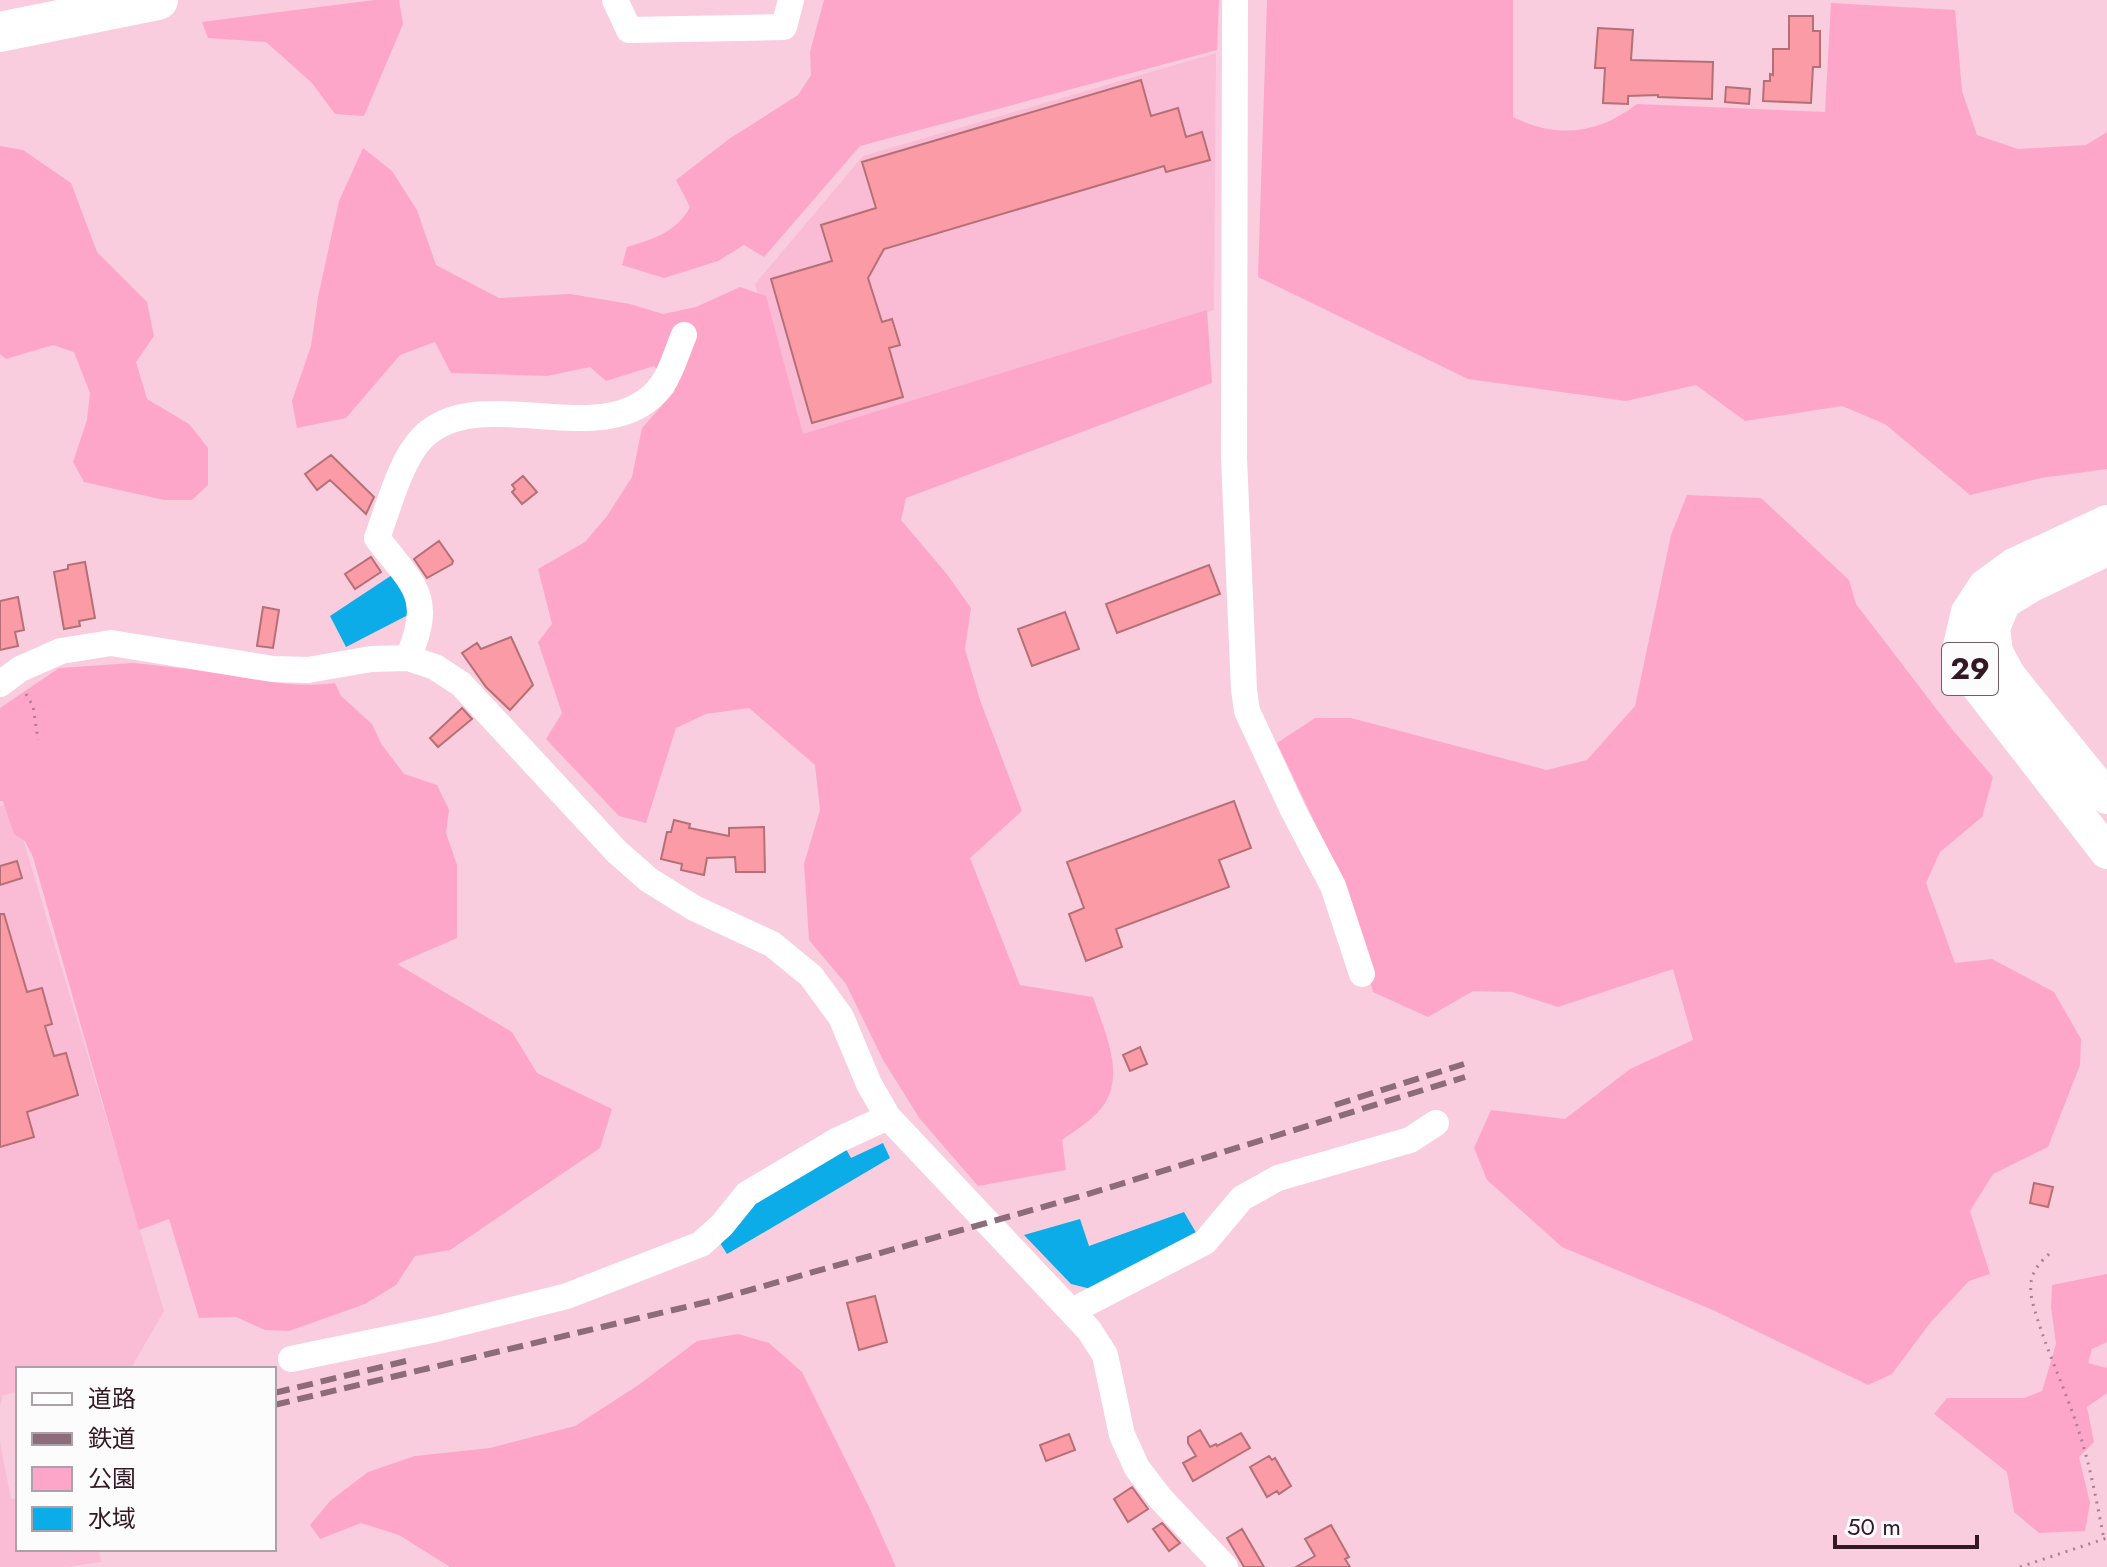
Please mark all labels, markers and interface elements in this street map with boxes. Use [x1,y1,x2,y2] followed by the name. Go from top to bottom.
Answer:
[1942,643,1998,695] road number: 29
[16,1367,276,1551] legend
[88,1381,136,1416] text: 道路
[88,1421,136,1456] text: 鉄道
[88,1461,136,1496] text: 公園
[1835,1499,1977,1549] scale bar
[88,1501,136,1536] text: 水域
[1847,1509,1901,1544] text: 50 m

